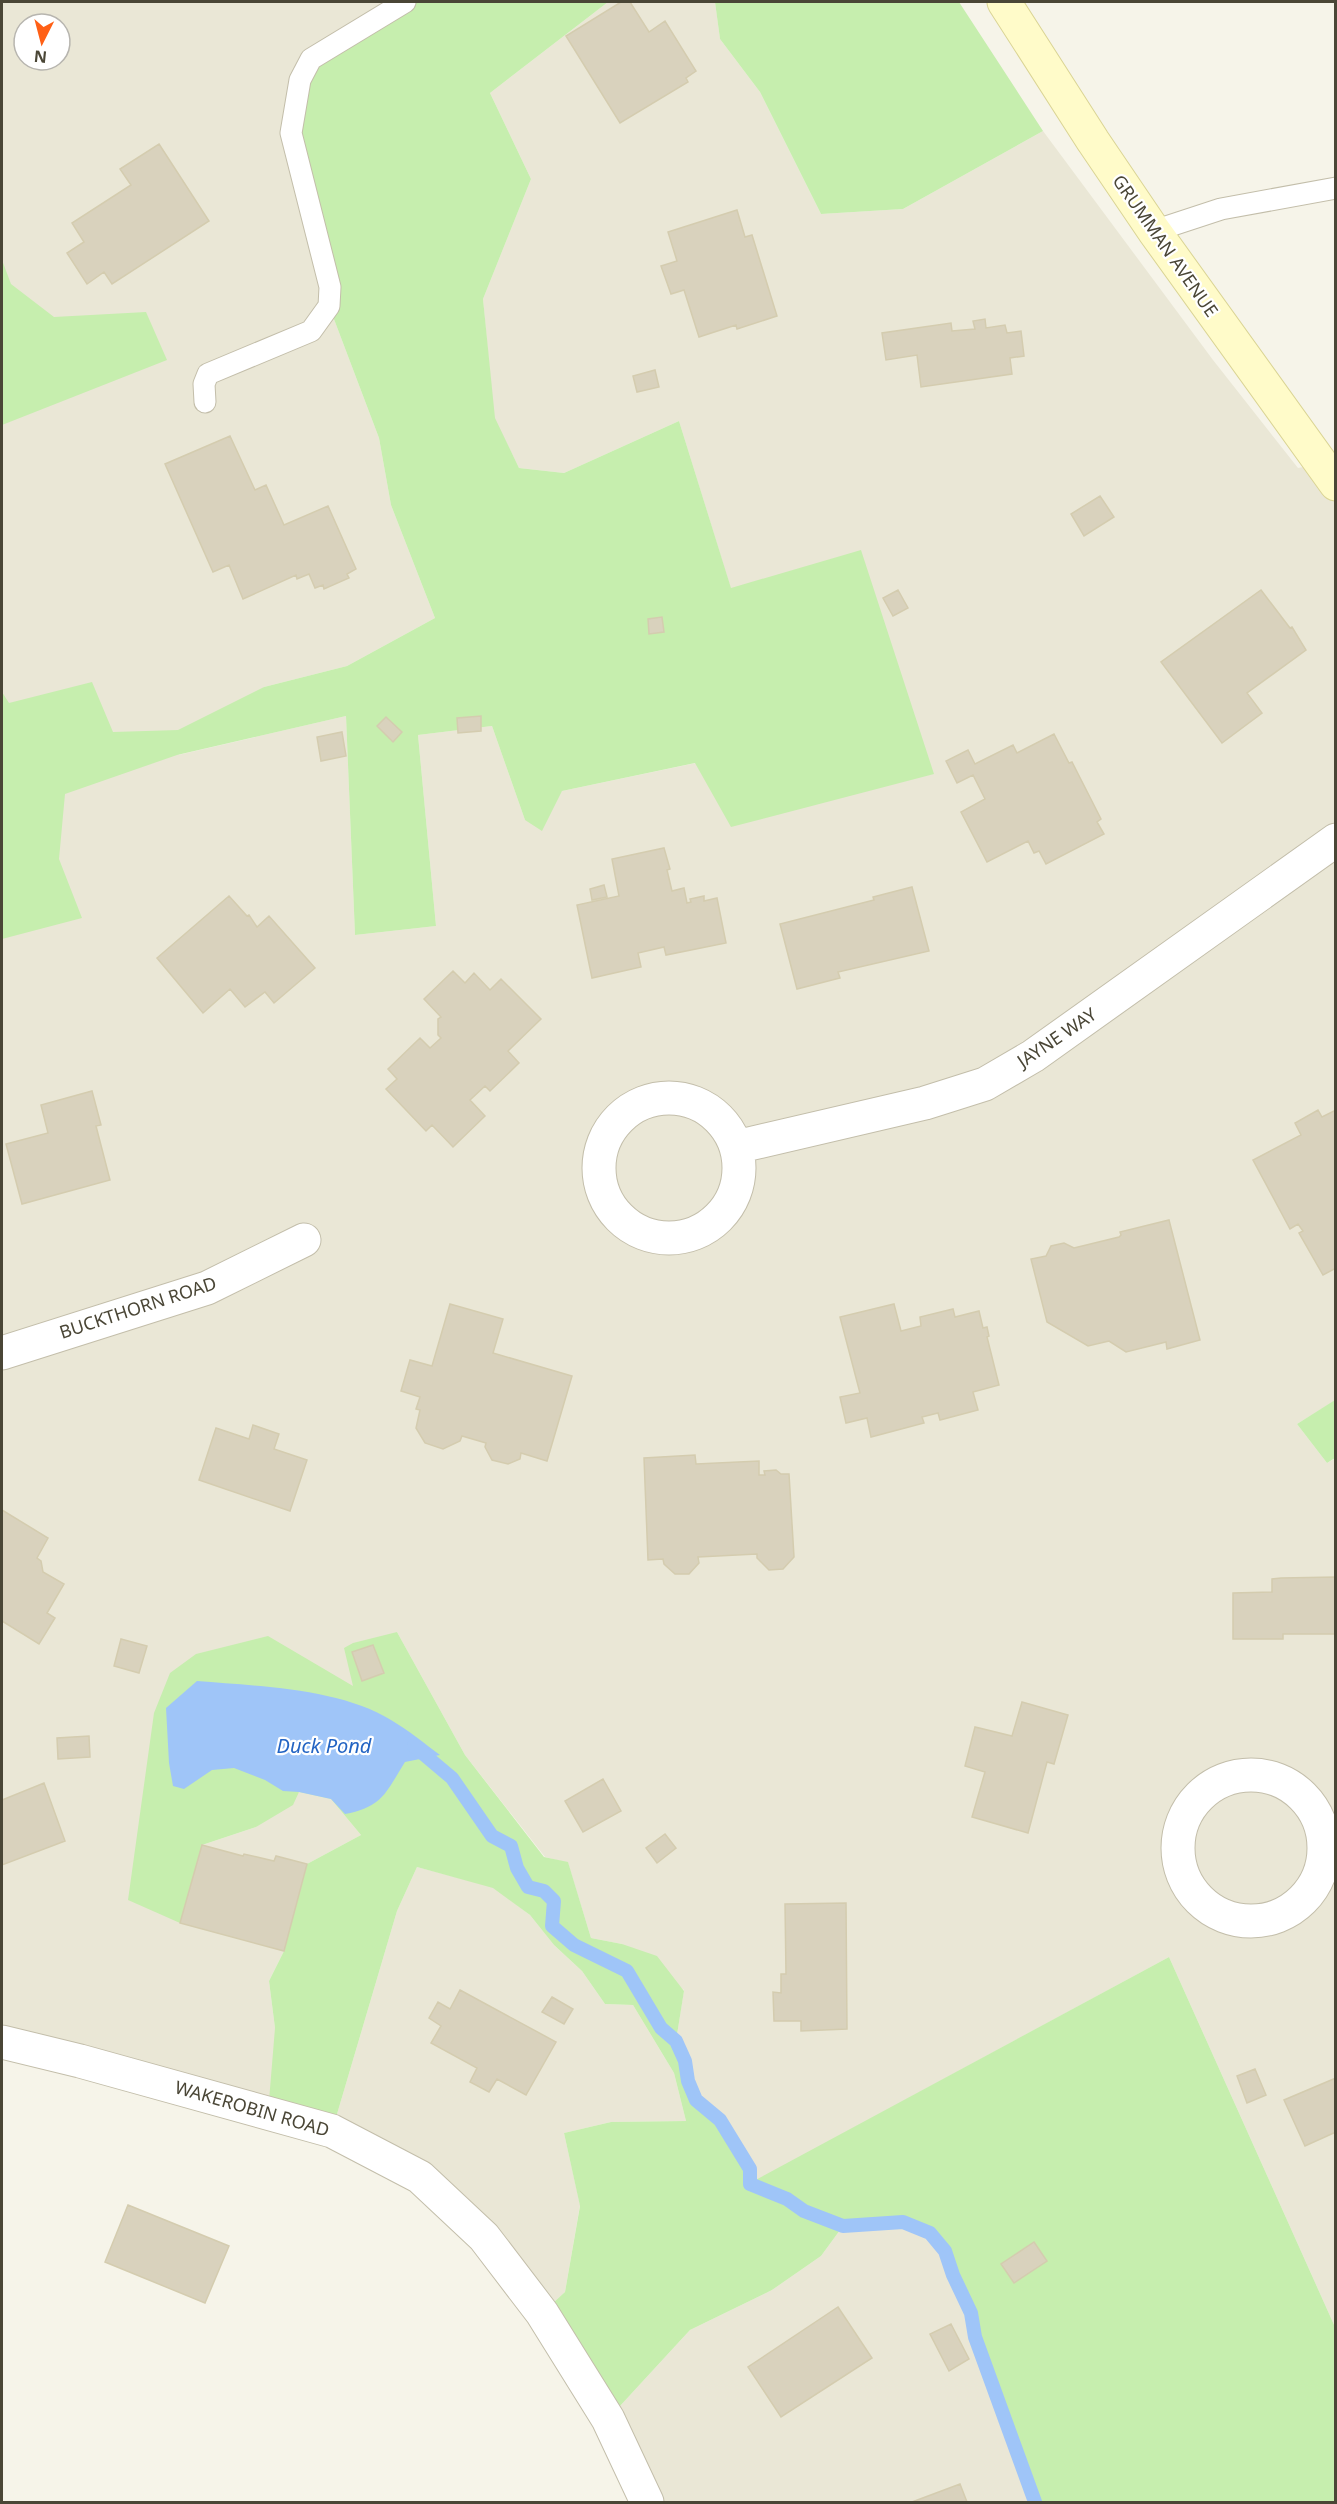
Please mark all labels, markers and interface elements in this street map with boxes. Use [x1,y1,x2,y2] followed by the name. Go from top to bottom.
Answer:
[12,12,72,72] north arrow
[33,45,48,69] text: N
[1108,170,1224,321] street label: GRUMMAN AVENUE
[1011,1001,1101,1074] street label: JAYNE WAY
[56,1270,219,1344] street label: BUCKTHORN ROAD
[277,1732,372,1759] water label: Duck Pond
[172,2075,332,2142] street label: WAKEROBIN ROAD

